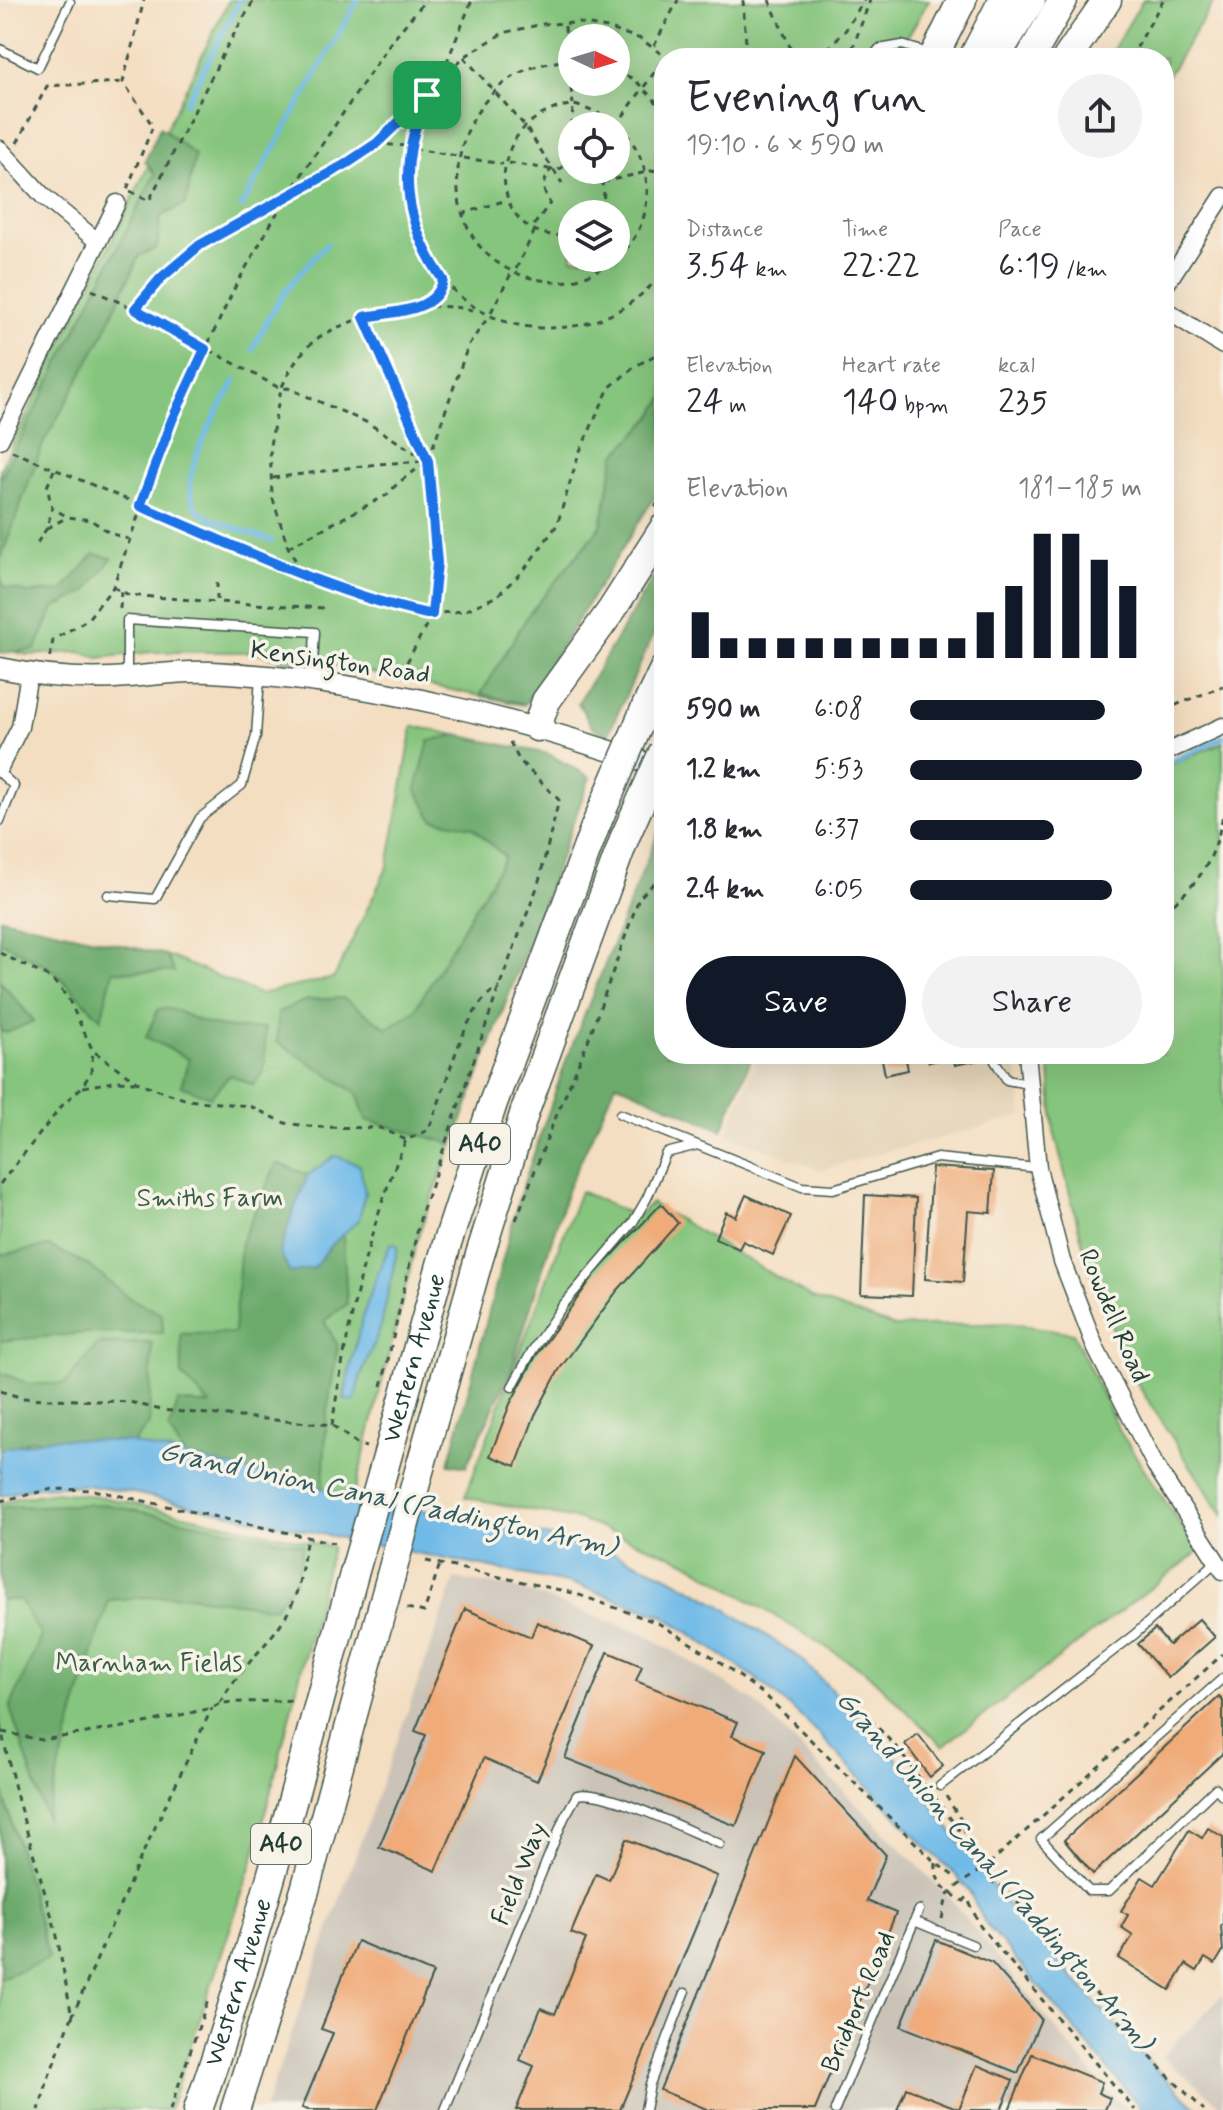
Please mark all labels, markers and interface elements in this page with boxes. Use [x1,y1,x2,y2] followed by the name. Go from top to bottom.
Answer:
[558,24,630,96] north arrow
[558,24,630,272] map controls
[393,61,461,129] pin
[686,70,926,128] text: Evening run
[405,73,449,117] icon: arrive
[1058,74,1142,158] button: share
[558,112,630,184] button: locate
[686,129,884,163] text: 19:10 · 6 × 590 m
[558,200,630,272] button: layers
[686,216,763,244] text: Distance
[842,216,888,244] text: Time
[998,216,1042,244] text: Pace
[686,244,749,289] text: 3.54
[842,244,920,289] text: 22:22
[998,244,1060,289] text: 6:19
[749,256,788,284] text: km
[1060,256,1108,284] text: /km
[686,352,773,380] text: Elevation
[842,352,941,380] text: Heart rate
[998,352,1035,380] text: kcal
[686,380,723,425] text: 24
[842,380,898,425] text: 140
[998,380,1048,425] text: 235
[723,392,747,420] text: m
[898,392,949,420] text: bpm
[686,472,788,506] text: Elevation
[1018,472,1142,506] text: 181–185 m
[248,634,432,695] street label: Kensington Road
[686,693,760,727] text: 590 m
[814,693,863,727] text: 6:08
[686,753,761,787] text: 1.2 km
[814,753,863,787] text: 5:53
[686,813,763,847] text: 1.8 km
[814,813,859,847] text: 6:37
[686,873,764,907] text: 2.4 km
[814,873,863,907] text: 6:05
[686,956,906,1048] button: Save
[922,956,1142,1048] button: Share
[450,1124,510,1164] road number: A40
[137,1182,283,1216] park label: Smiths Farm
[1070,1244,1156,1388] street label: Rowdell Road
[375,1270,455,1447] street label: Western Avenue
[155,1433,623,1570] water label: Grand Union Canal (Paddington Arm)
[56,1647,242,1681] park label: Marnham Fields
[825,1683,1163,2063] water label: Grand Union Canal (Paddington Arm)
[484,1817,556,1931] street label: Field Way
[251,1824,311,1864] road number: A40
[197,1894,281,2071] street label: Western Avenue
[814,1926,904,2078] street label: Bridport Road

